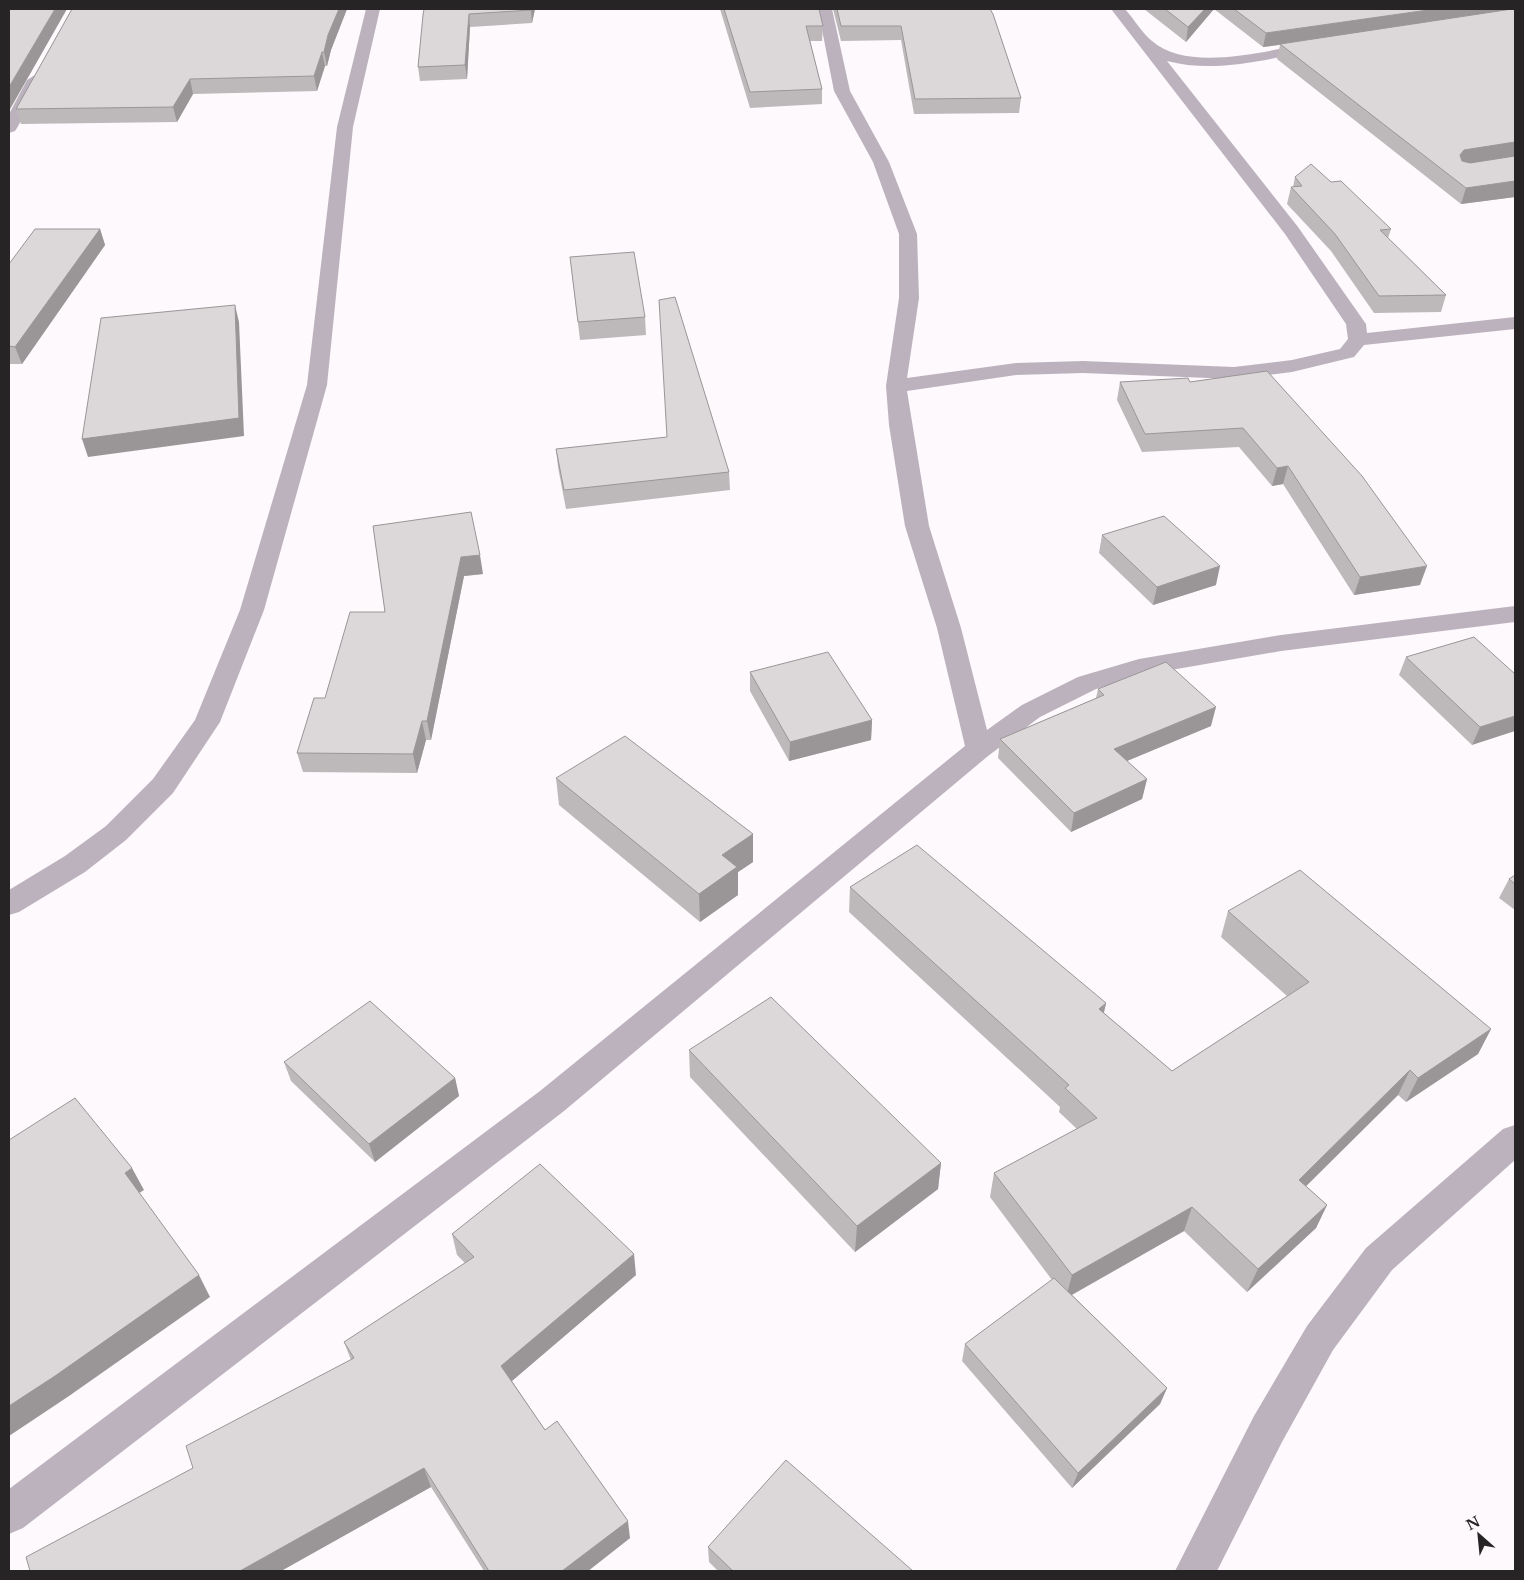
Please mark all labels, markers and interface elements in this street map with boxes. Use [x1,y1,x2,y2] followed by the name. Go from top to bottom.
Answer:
[1454,1510,1504,1560] north arrow
[1463,1512,1483,1534] text: N

